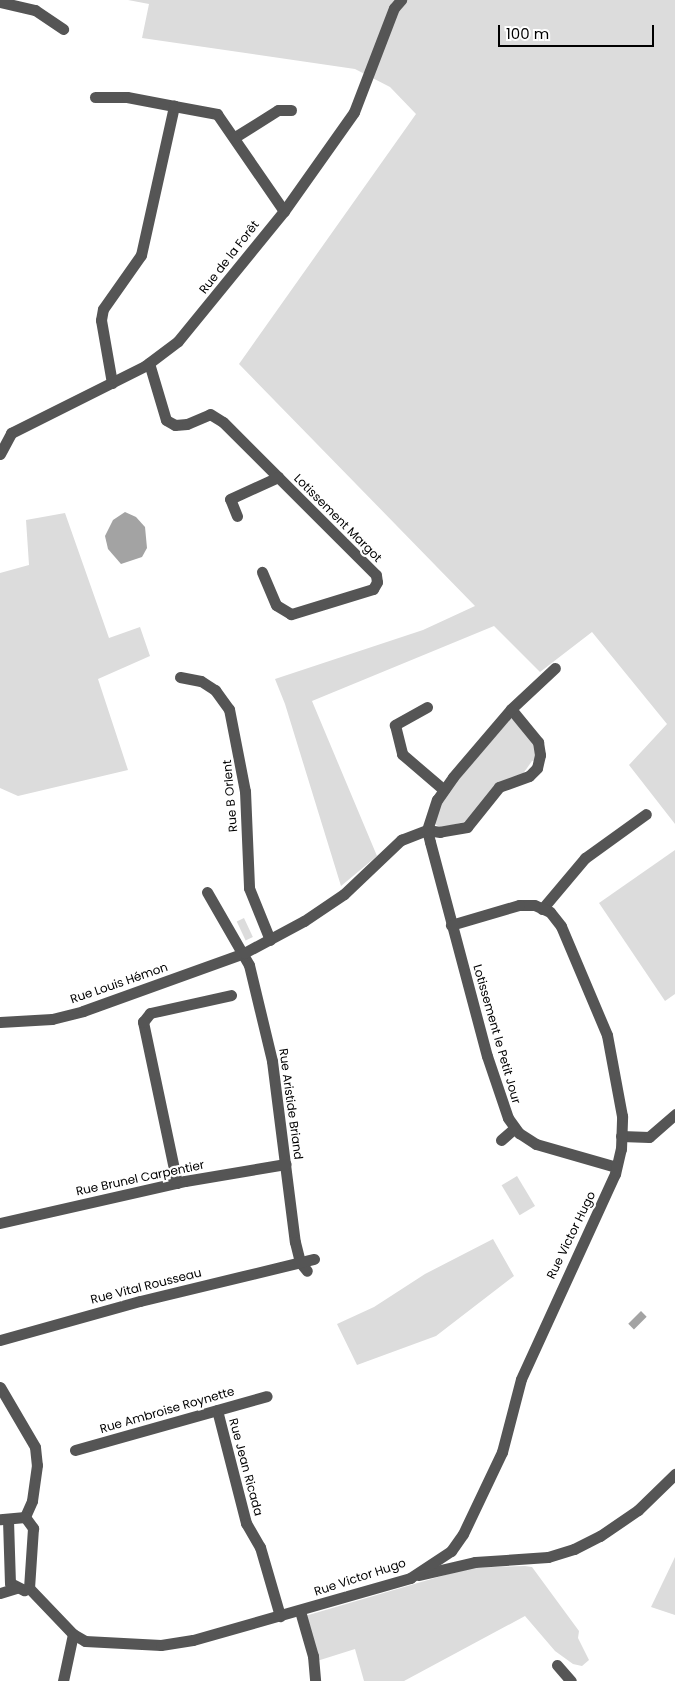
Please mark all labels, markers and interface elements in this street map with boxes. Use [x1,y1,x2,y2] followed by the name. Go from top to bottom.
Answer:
[500,15,656,47] scale bar
[506,23,549,44] text: 100 m
[196,218,262,296] street label: Rue de la Forêt
[291,471,385,565] street label: Lotissement Margot
[220,759,240,833] street label: Rue B Orlent
[68,960,170,1006] street label: Rue Louis Hémon
[470,963,524,1105] street label: Lotissement le Petit Jour
[276,1047,306,1161] street label: Rue Aristide Briand
[75,1157,205,1199] street label: Rue Brunel Carpentier
[544,1189,598,1281] street label: Rue Victor Hugo
[89,1265,203,1307] street label: Rue Vital Rousseau
[98,1384,236,1436] street label: Rue Ambroise Roynette
[226,1417,266,1517] street label: Rue Jean Ricada
[312,1555,408,1599] street label: Rue Victor Hugo

